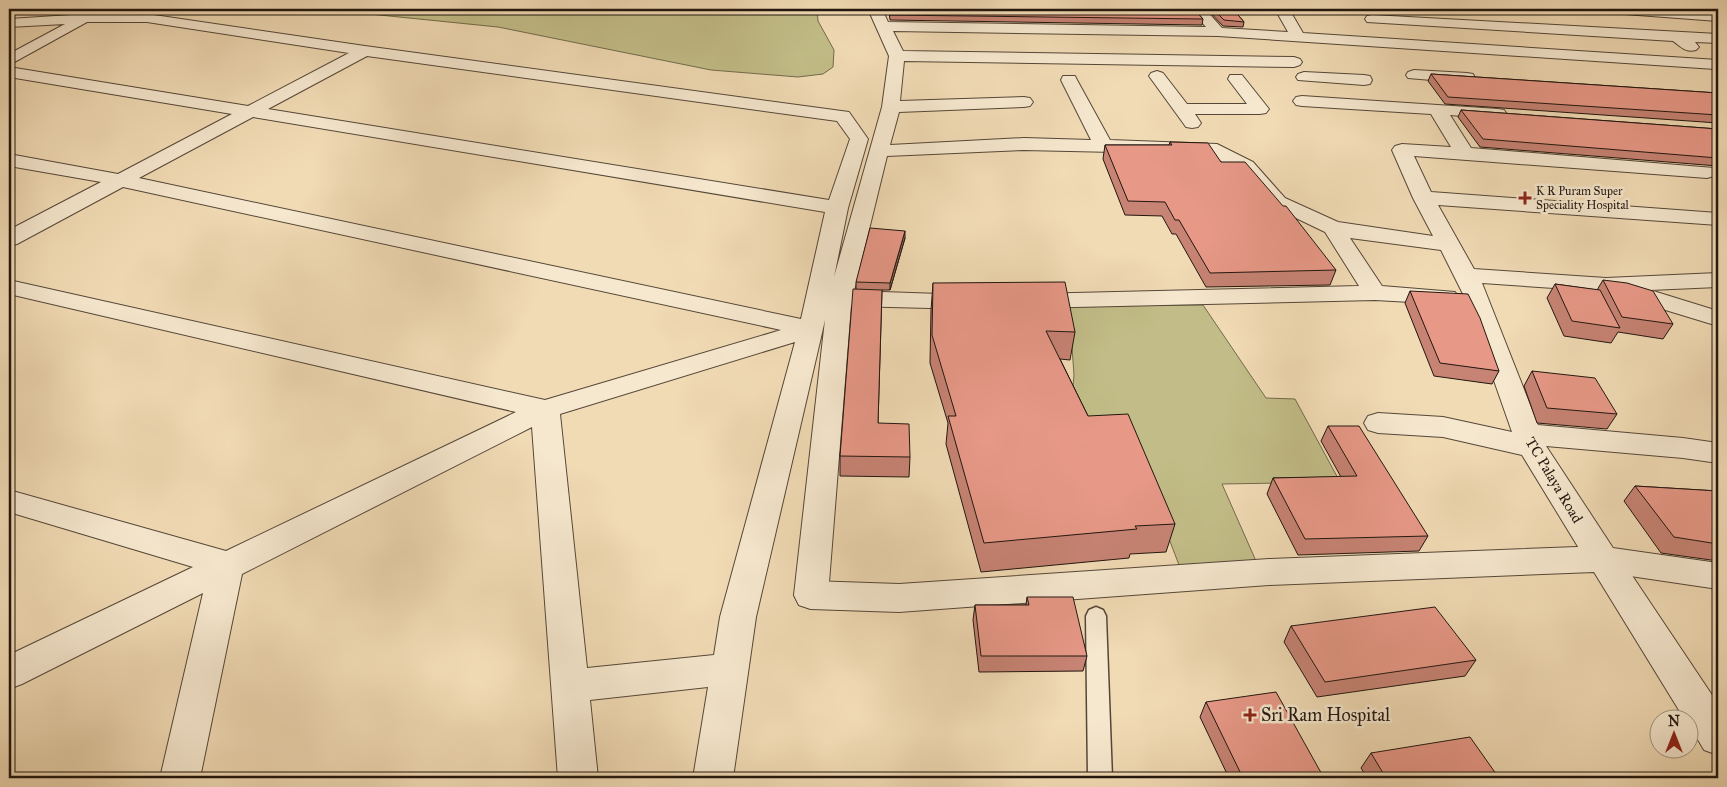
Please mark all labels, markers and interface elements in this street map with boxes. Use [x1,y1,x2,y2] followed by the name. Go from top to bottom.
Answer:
[1536,184,1630,212] place label: K R Puram Super Speciality Hospital
[1518,191,1532,205] marker: K R Puram Super Speciality Hospital
[1521,434,1587,527] street label: TC Palaya Road
[1261,704,1390,726] place label: Sri Ram Hospital
[1243,708,1257,722] marker: Sri Ram Hospital
[1650,710,1700,760] north arrow
[1668,713,1680,730] text: N

